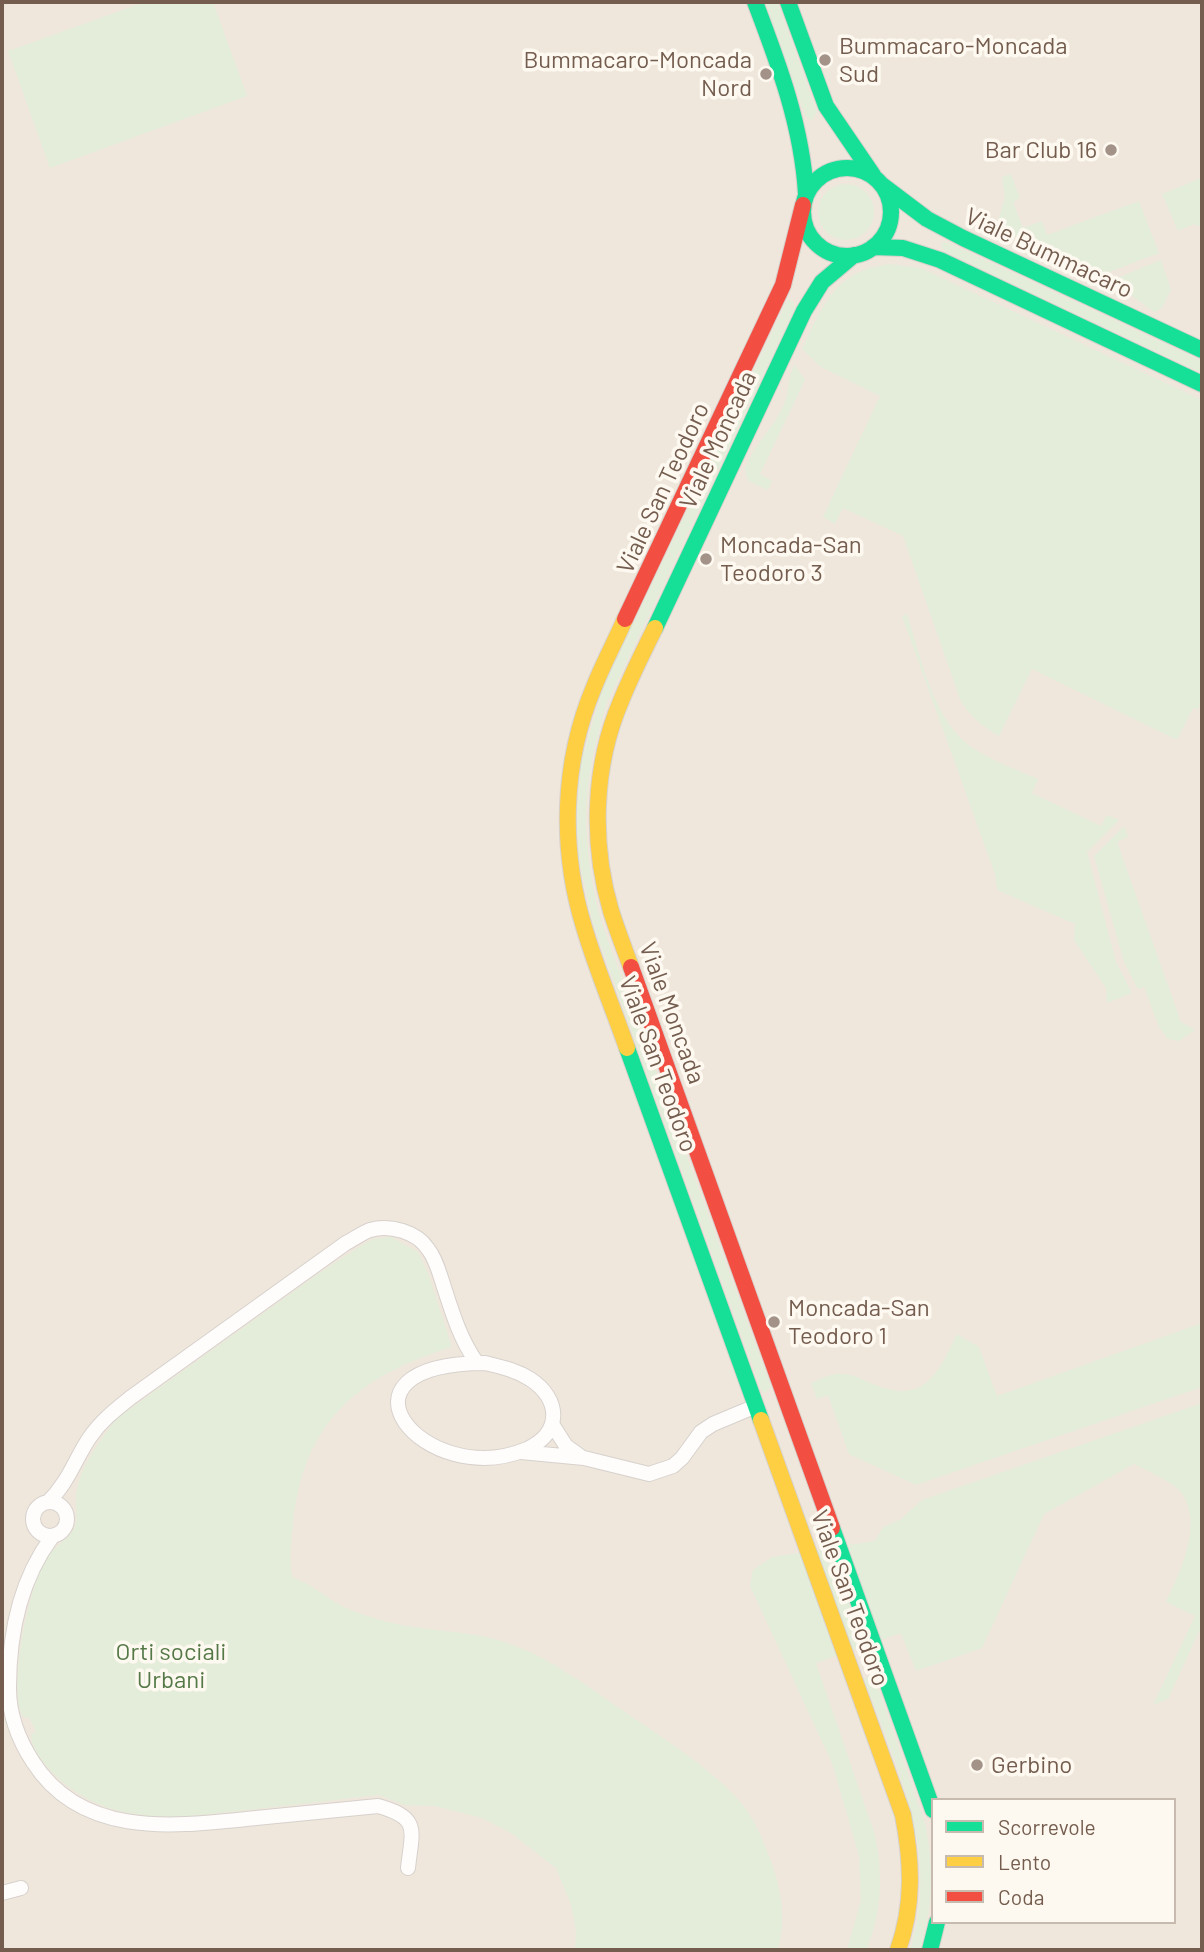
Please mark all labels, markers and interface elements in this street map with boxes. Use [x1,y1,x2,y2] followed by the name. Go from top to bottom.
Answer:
[839,32,1068,88] place label: Bummacaro-Moncada Sud
[523,46,752,102] place label: Bummacaro-Moncada Nord
[817,52,833,68] marker: Bummacaro-Moncada Sud
[758,66,774,82] marker: Bummacaro-Moncada Nord
[985,136,1097,164] place label: Bar Club 16
[1103,142,1119,158] marker: Bar Club 16
[961,202,1137,304] street label: Viale Bummacaro
[674,367,762,513] street label: Viale Moncada
[611,398,715,578] street label: Viale San Teodoro
[720,531,862,587] place label: Moncada-San Teodoro 3
[698,551,714,567] marker: Moncada-San Teodoro 3
[633,938,711,1088] street label: Viale Moncada
[613,972,703,1156] street label: Viale San Teodoro
[788,1294,930,1350] place label: Moncada-San Teodoro 1
[766,1314,782,1330] marker: Moncada-San Teodoro 1
[805,1506,895,1690] street label: Viale San Teodoro
[116,1638,226,1694] park label: Orti sociali Urbani
[991,1751,1072,1779] place label: Gerbino
[969,1757,985,1773] marker: Gerbino
[931,1798,1176,1924] legend
[998,1814,1096,1839] text: Scorrevole
[998,1849,1051,1874] text: Lento
[998,1884,1044,1909] text: Coda

